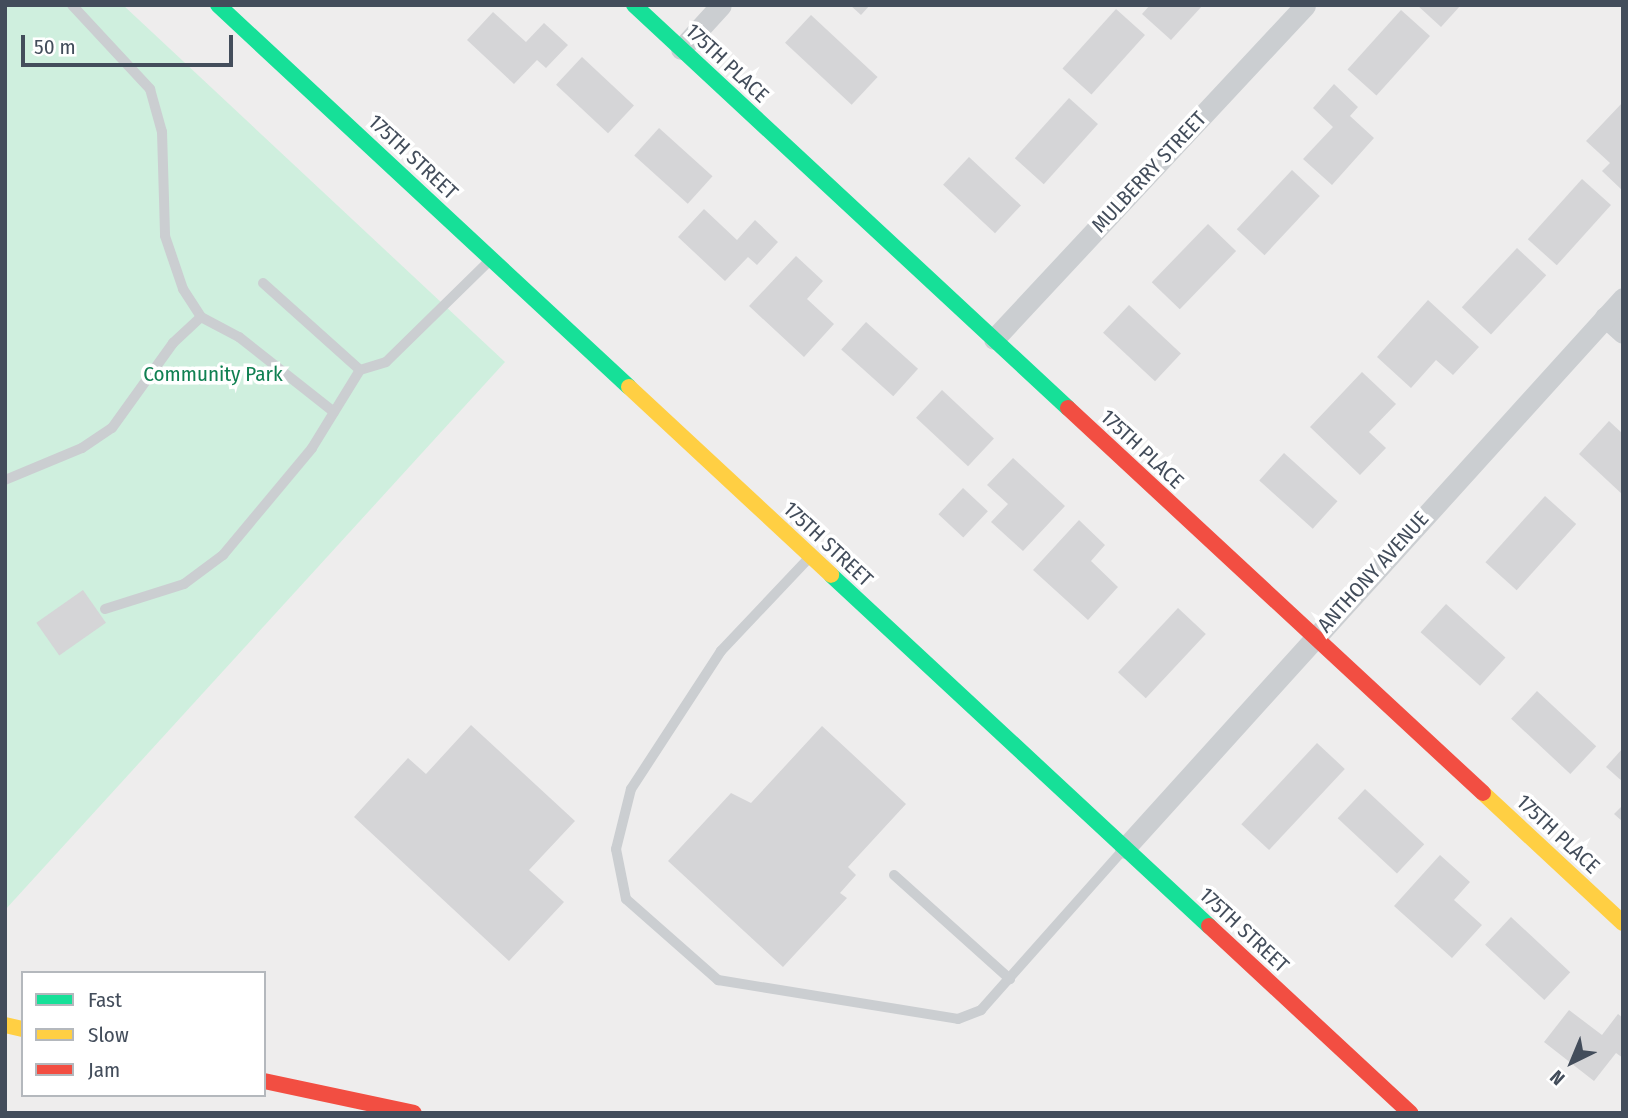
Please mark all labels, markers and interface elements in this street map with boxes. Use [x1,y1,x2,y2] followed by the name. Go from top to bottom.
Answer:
[680,18,774,108] street label: 175TH PLACE
[24,21,236,65] scale bar
[34,34,76,60] text: 50 m
[1087,106,1211,238] street label: MULBERRY STREET
[363,109,463,205] street label: 175TH STREET
[143,361,283,387] park label: Community Park
[1095,404,1189,494] street label: 175TH PLACE
[778,496,878,592] street label: 175TH STREET
[1312,506,1434,638] street label: ANTHONY AVENUE
[1511,789,1605,879] street label: 175TH PLACE
[1194,882,1294,978] street label: 175TH STREET
[21,971,266,1097] legend
[88,987,122,1013] text: Fast
[88,1022,129,1048] text: Slow
[1537,1027,1607,1097] north arrow
[88,1057,120,1083] text: Jam
[1545,1065,1569,1090] text: N

